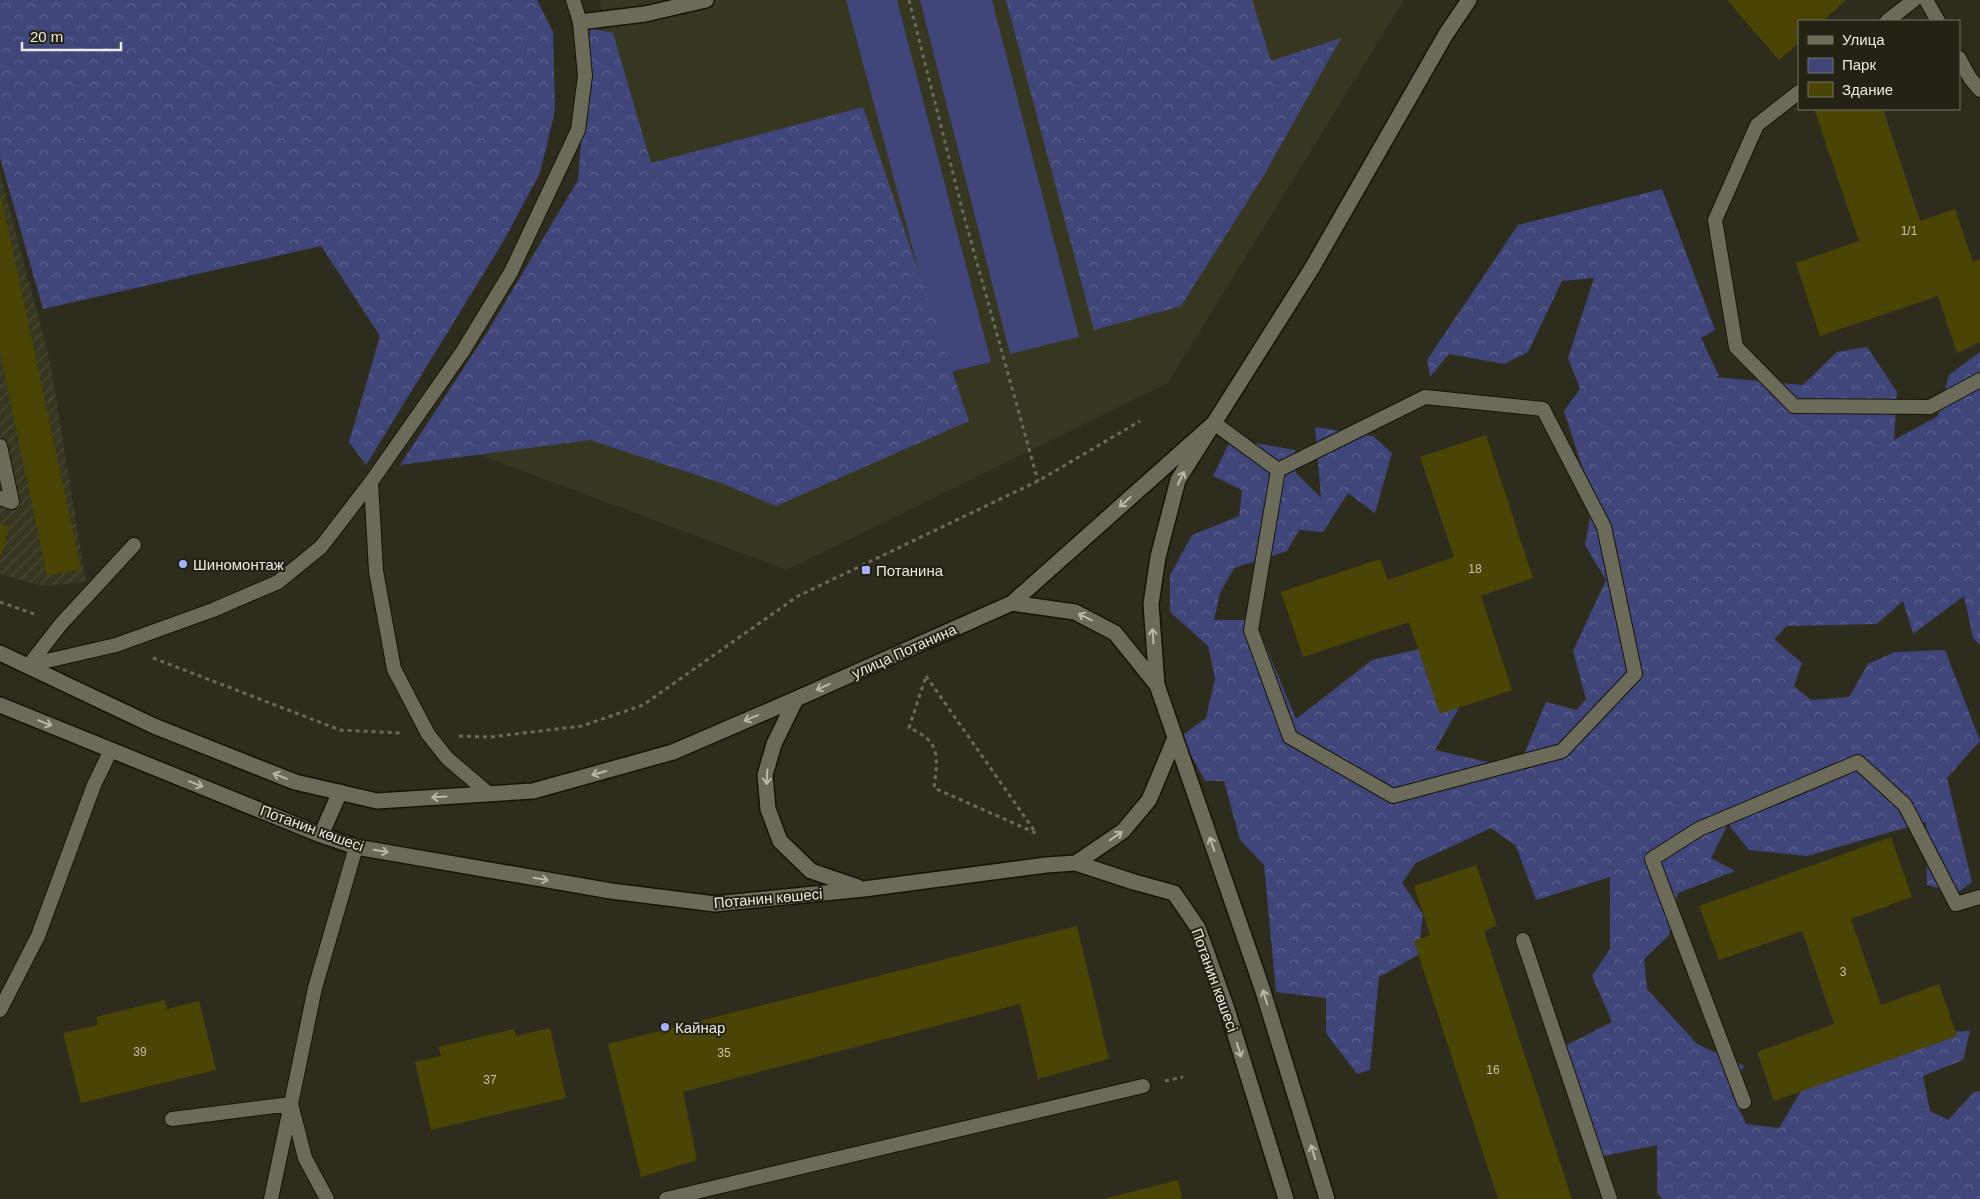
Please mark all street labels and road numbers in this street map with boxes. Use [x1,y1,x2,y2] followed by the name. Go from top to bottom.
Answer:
[849,620,959,682] street label: улица Потанина
[258,801,366,855] street label: Потанин көшесі
[713,885,823,911] street label: Потанин көшесі
[1188,926,1242,1034] street label: Потанин көшесі

